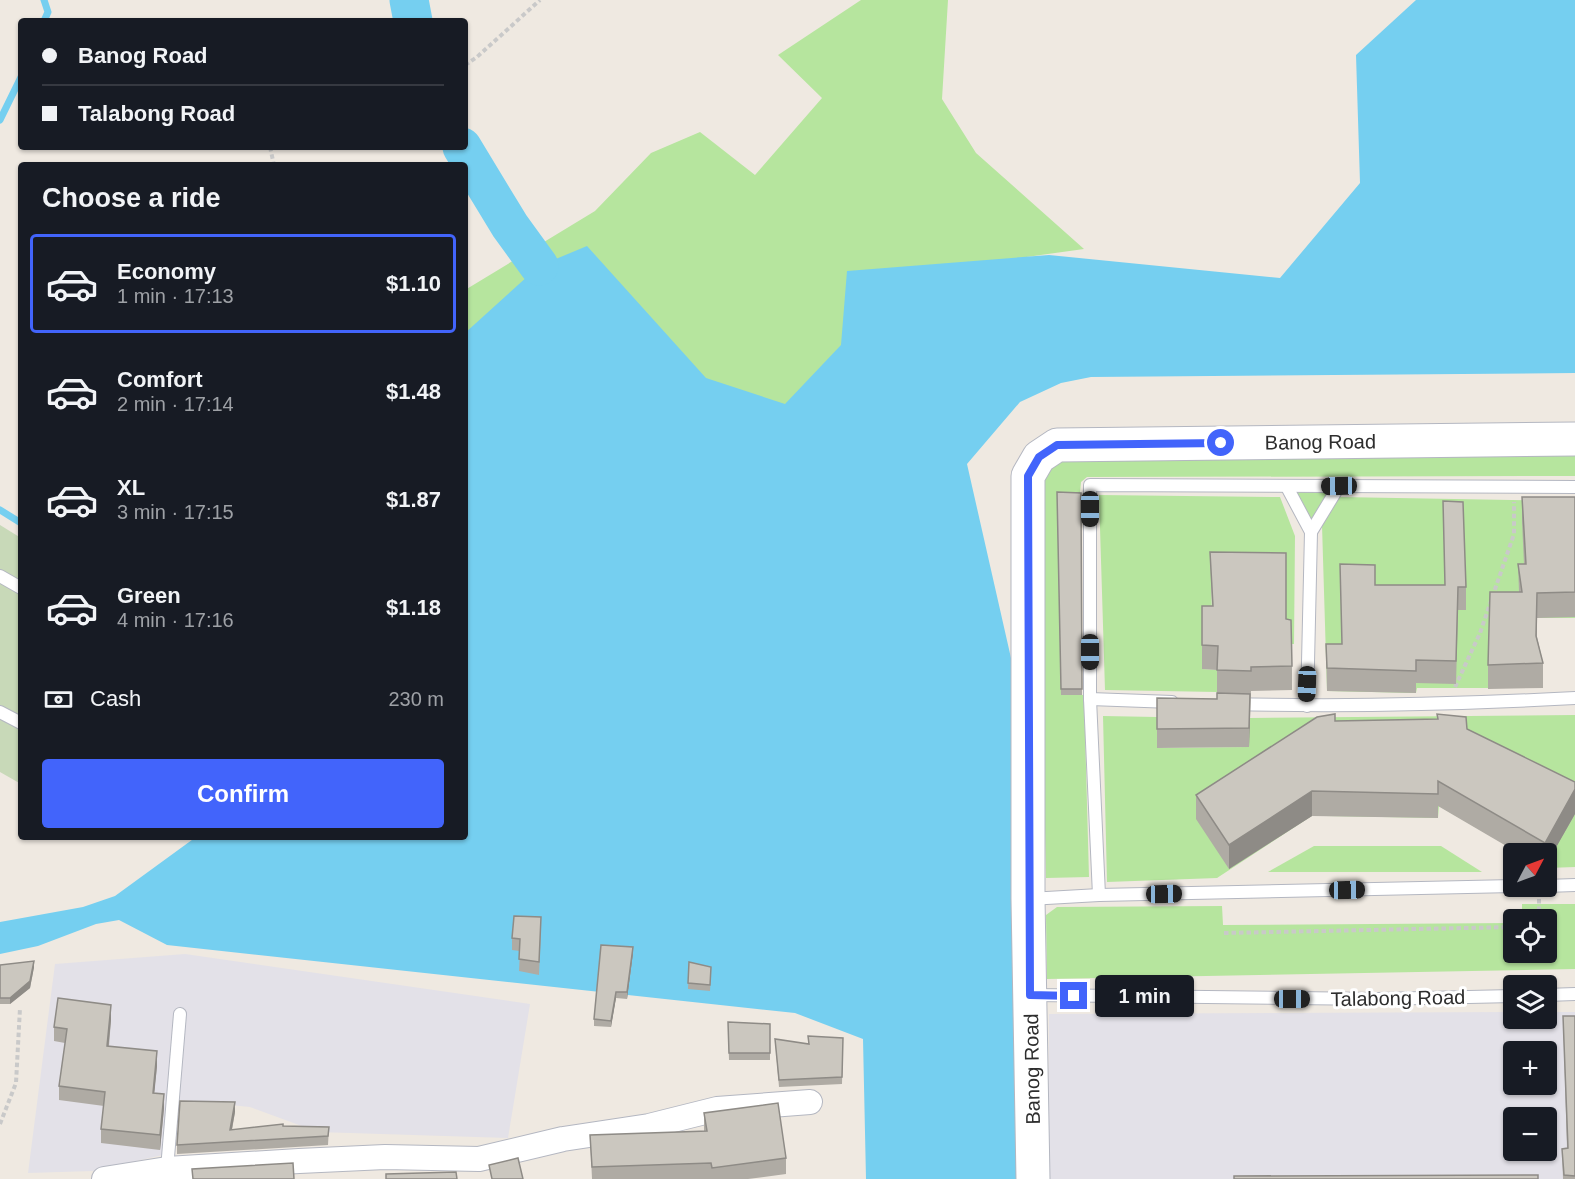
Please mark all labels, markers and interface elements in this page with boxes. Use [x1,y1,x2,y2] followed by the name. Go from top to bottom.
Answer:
[78,43,208,68] text: Banog Road
[78,101,235,126] text: Talabong Road
[42,183,221,213] text: Choose a ride
[45,257,99,311] icon: car
[117,259,216,284] text: Economy
[386,271,441,296] text: $1.10
[117,285,234,307] text: 1 min · 17:13
[45,365,99,419] icon: car
[117,367,203,392] text: Comfort
[386,379,441,404] text: $1.48
[117,393,234,415] text: 2 min · 17:14
[1207,429,1234,456] route start
[1265,430,1376,454] street label: Banog Road
[45,473,99,527] icon: car
[117,475,145,500] text: XL
[1321,477,1357,495] car
[386,487,441,512] text: $1.87
[1081,491,1099,527] car
[117,501,234,523] text: 3 min · 17:15
[45,581,99,635] icon: car
[117,583,181,608] text: Green
[386,595,441,620] text: $1.18
[117,609,234,631] text: 4 min · 17:16
[1081,634,1099,670] car
[1297,666,1317,702] car
[42,683,75,716] icon: cash
[90,686,141,711] text: Cash
[388,688,444,710] text: 230 m
[42,759,444,828] button: Confirm
[1503,843,1557,897] north arrow
[1503,843,1557,1161] map controls
[1329,881,1365,899] car
[1146,885,1182,903] car
[1503,909,1557,963] button: locate
[1095,975,1194,1017] callout: 1 min
[1503,975,1557,1029] button: layers
[1060,982,1087,1009] route end
[1118,985,1171,1007] text: 1 min
[1331,986,1465,1010] street label: Talabong Road
[1274,990,1310,1008] car
[1020,1013,1044,1125] street label: Banog Road
[1503,1041,1557,1095] button: +
[1503,1107,1557,1161] button: −

